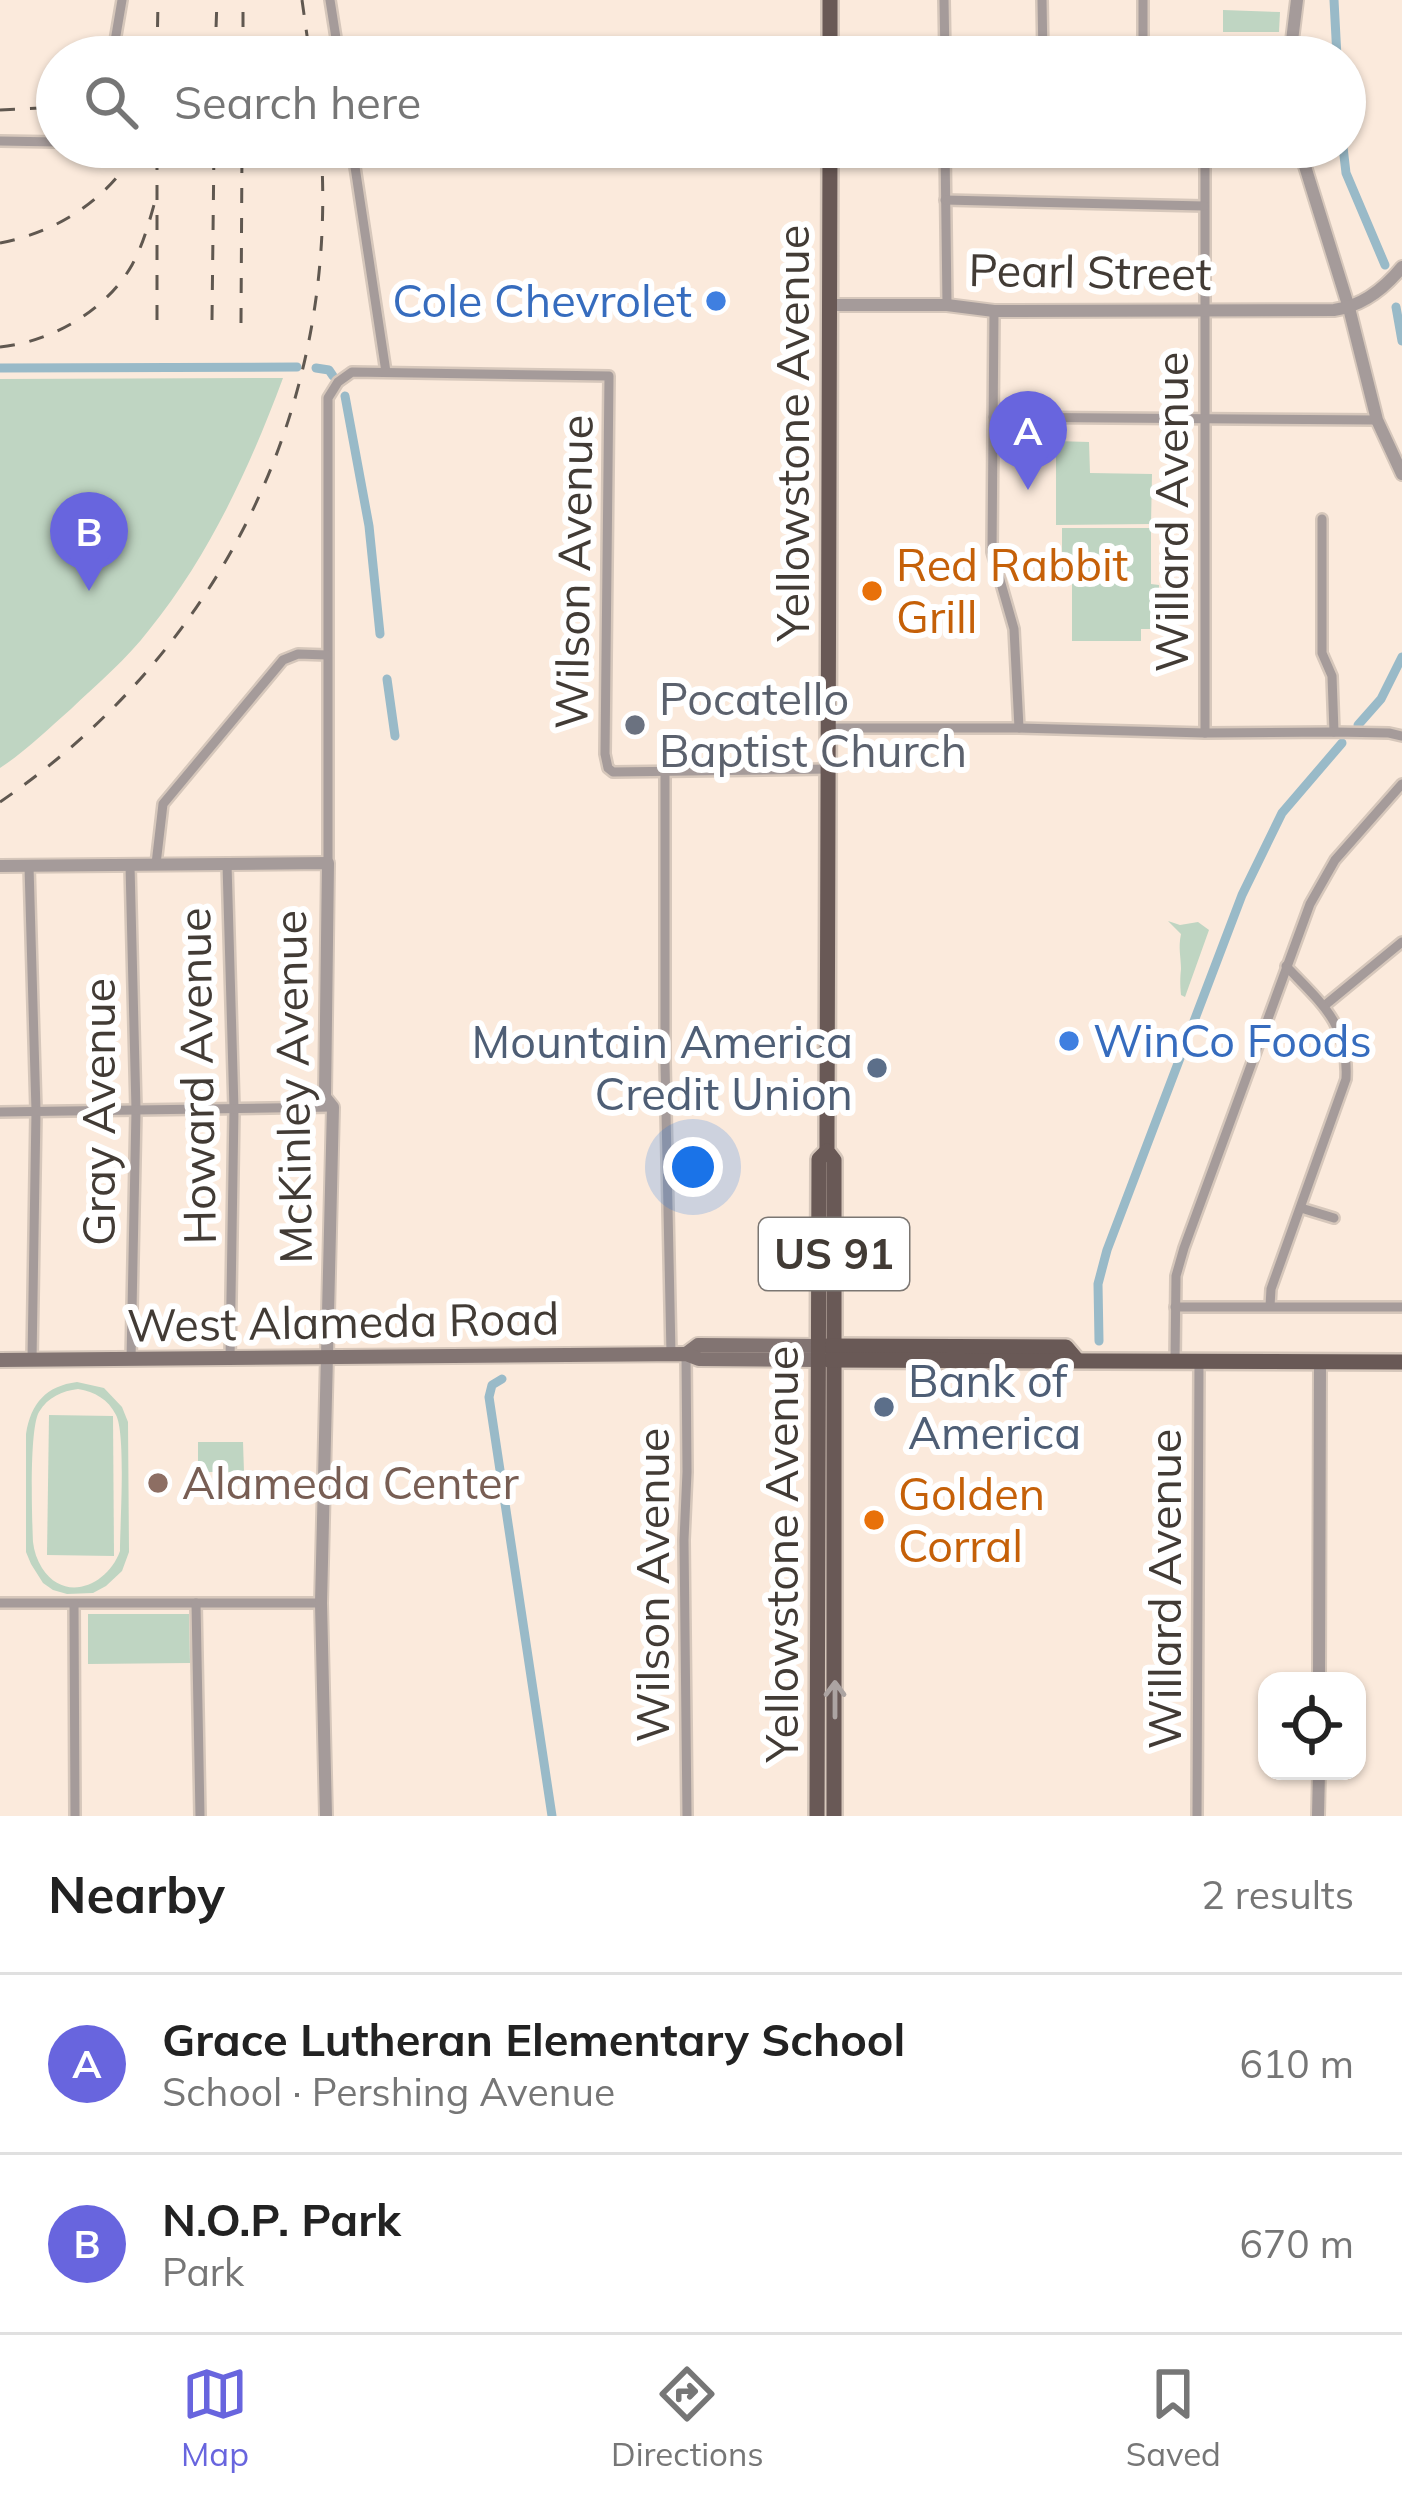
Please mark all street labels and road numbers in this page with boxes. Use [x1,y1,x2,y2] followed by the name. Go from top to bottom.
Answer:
[764,225,820,642] street label: Yellowstone Avenue
[968,241,1212,301] street label: Pearl Street
[1143,352,1199,672] street label: Willard Avenue
[542,414,604,730] street label: Wilson Avenue
[165,907,227,1245] street label: Howard Avenue
[261,910,323,1264] street label: McKinley Avenue
[70,978,126,1246] street label: Gray Avenue
[759,1218,909,1290] road number: US 91
[126,1289,560,1353] street label: West Alameda Road
[753,1346,809,1763] street label: Yellowstone Avenue
[624,1428,680,1742] street label: Wilson Avenue
[1136,1429,1192,1749] street label: Willard Avenue

